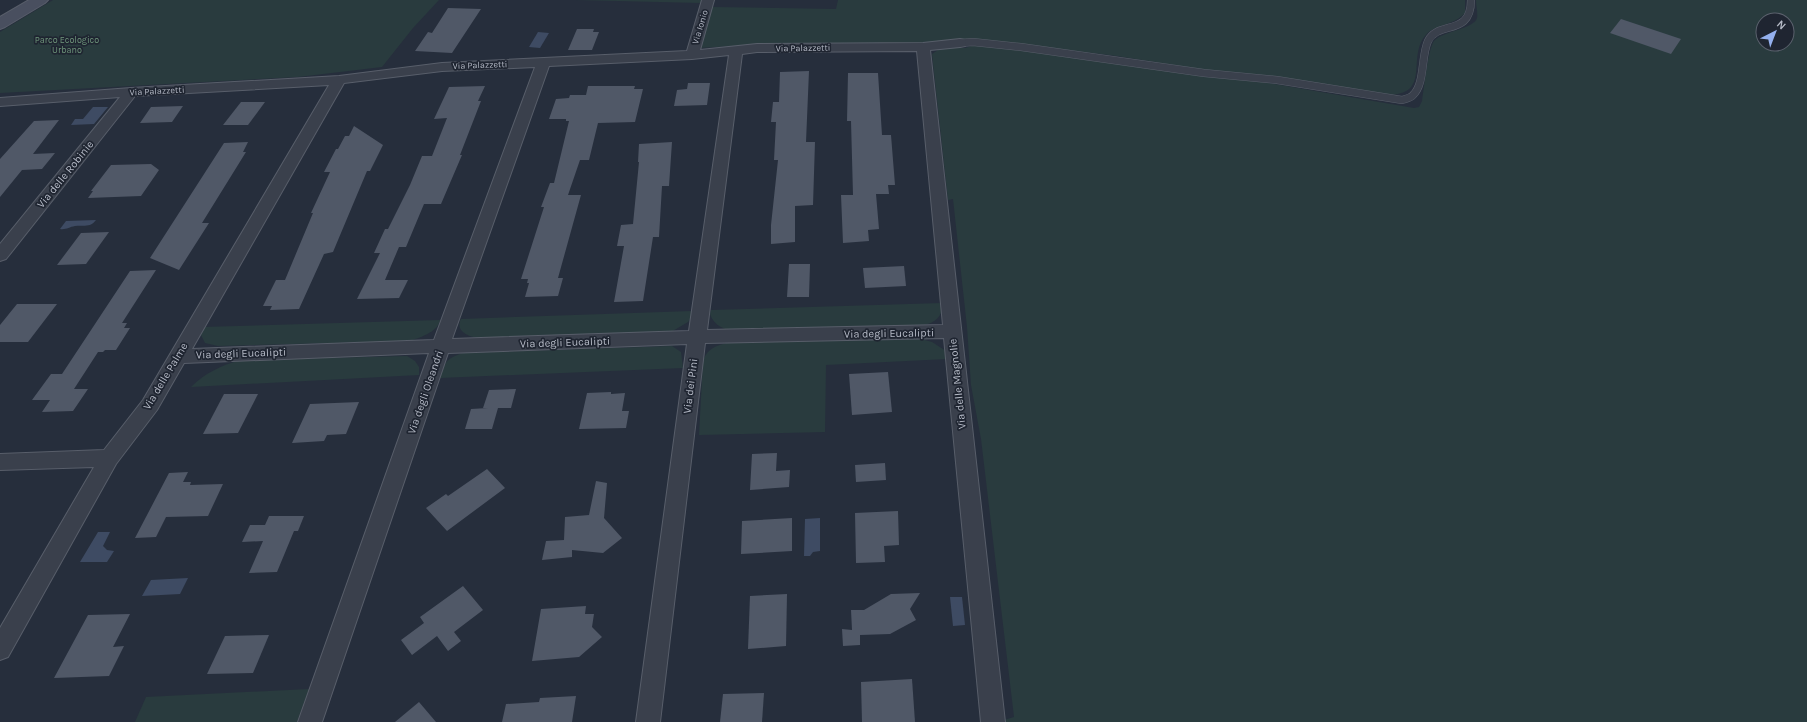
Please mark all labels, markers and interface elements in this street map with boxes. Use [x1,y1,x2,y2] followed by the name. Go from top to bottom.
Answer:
[690,9,710,45] street label: Via Ionio
[1755,12,1795,52] north arrow
[1774,17,1789,32] text: N
[35,35,99,55] park label: Parco Ecologico Urbano
[775,43,831,53] street label: Via Palazzetti
[452,59,508,71] street label: Via Palazzetti
[129,85,185,97] street label: Via Palazzetti
[34,138,97,211] street label: Via delle Robinie
[844,326,934,341] street label: Via degli Eucalipti
[520,334,610,351] street label: Via degli Eucalipti
[946,338,969,430] street label: Via delle Magnolie
[140,340,191,412] street label: Via delle Palme
[196,345,286,362] street label: Via degli Eucalipti
[405,349,446,436] street label: Via degli Oleandri
[681,358,700,414] street label: Via dei Pini

